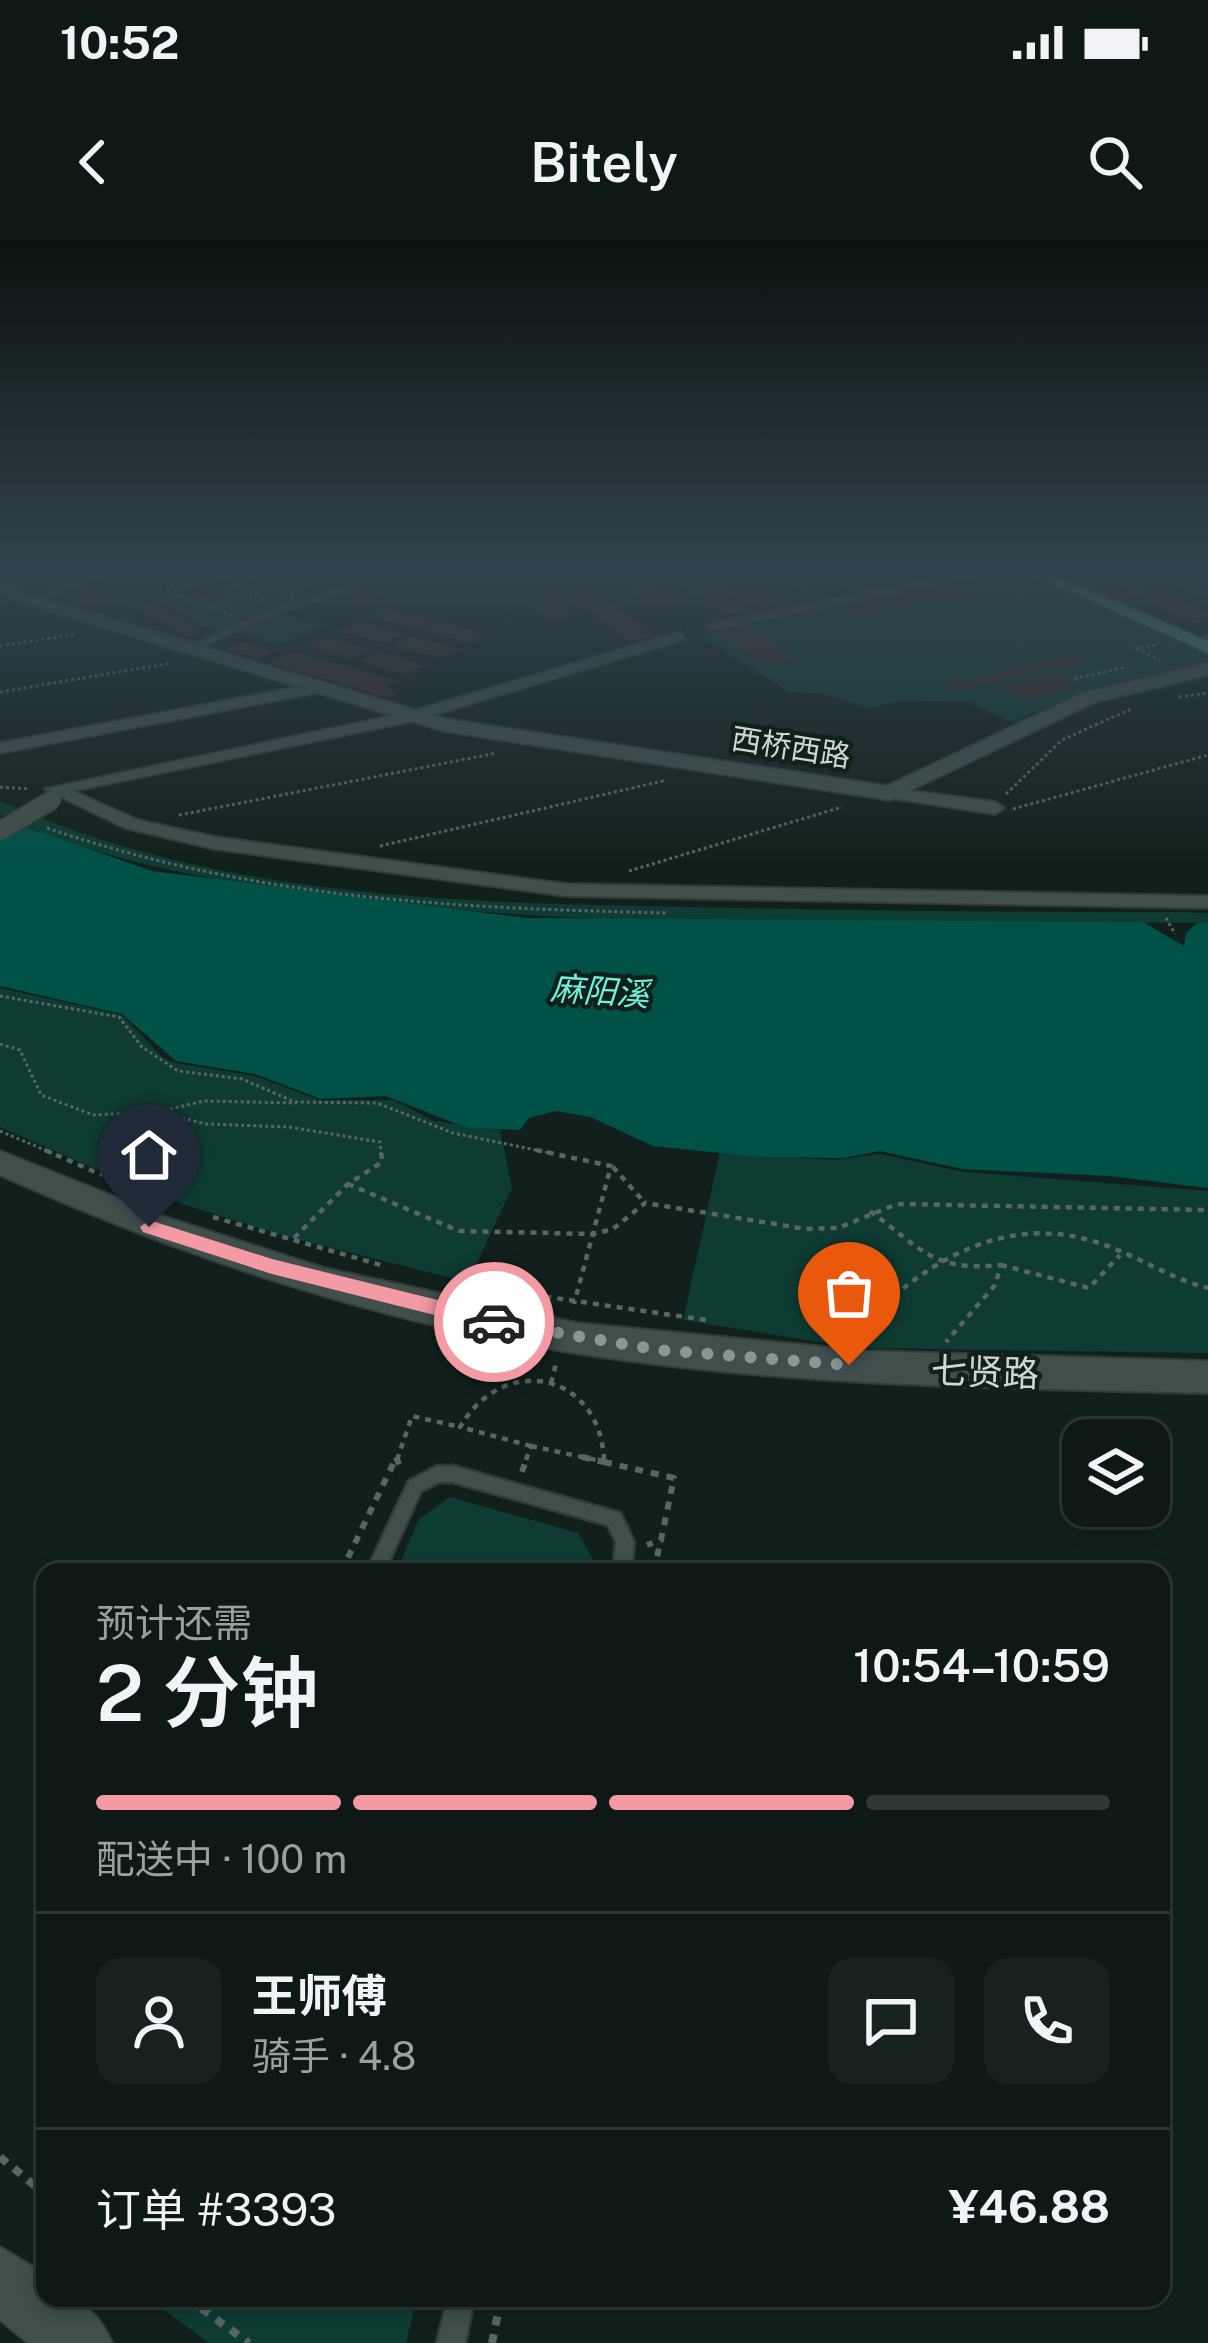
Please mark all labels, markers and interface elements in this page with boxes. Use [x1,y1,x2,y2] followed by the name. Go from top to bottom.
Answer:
[60,16,179,69] text: 10:52
[60,129,126,195] icon: back
[1082,129,1148,195] icon: search
[530,131,678,194] text: Bitely
[729,720,853,774] street label: 西桥西路
[549,969,654,1014] water label: 麻阳溪
[98,1104,200,1227] pin
[116,1122,182,1188] icon: home
[798,1242,900,1365] pin
[816,1260,882,1326] icon: bag
[434,1262,554,1382] courier
[461,1289,527,1355] icon: car
[930,1349,1040,1395] street label: 七贤路
[1062,1419,1170,1527] map controls
[1062,1419,1170,1527] button: layers
[96,1600,252,1646] text: 预计还需
[853,1639,1110,1692] text: 10:54–10:59
[96,1647,318,1739] text: 2 分钟
[96,1836,347,1882] text: 配送中 · 100 m
[96,1958,222,2084] button: person
[828,1958,954,2084] button: chat
[984,1958,1110,2084] button: phone
[252,1969,387,2022] text: 王师傅
[252,2033,416,2079] text: 骑手 · 4.8
[949,2180,1110,2233] text: ¥46.88
[96,2183,336,2236] text: 订单 #3393

